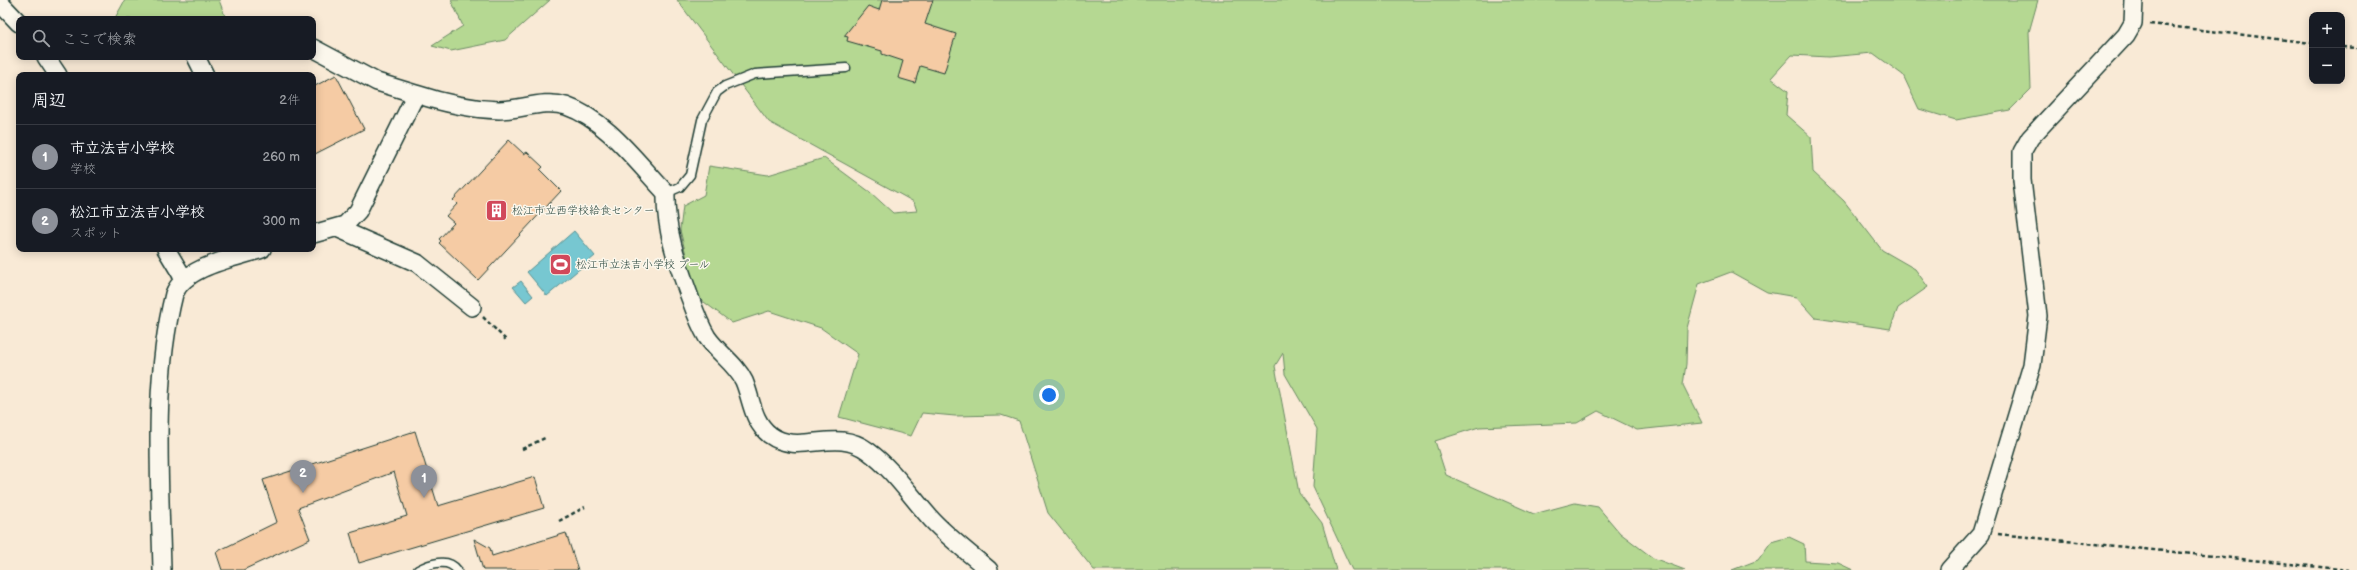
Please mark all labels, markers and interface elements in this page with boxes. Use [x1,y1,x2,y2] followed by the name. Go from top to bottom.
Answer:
[2309,12,2345,84] map controls
[2309,12,2345,48] button: +
[16,16,316,60] search box
[30,27,52,49] icon: search
[62,30,137,49] text: ここで検索
[2309,48,2345,84] button: −
[32,91,66,111] text: 周辺
[279,92,300,108] text: 2件
[70,139,175,158] text: 市立法吉小学校
[42,149,48,165] text: 1
[262,149,300,165] text: 260 m
[70,161,96,177] text: 学校
[484,197,510,223] building icon: 松江市立西学校給食センター
[70,203,205,222] text: 松江市立法吉小学校
[512,204,655,217] place label: 松江市立西学校給食センター
[41,213,49,229] text: 2
[262,213,300,229] text: 300 m
[70,225,122,241] text: スポット
[548,251,574,277] sports icon: 松江市立法吉小学校 プール
[576,258,710,271] place label: 松江市立法吉小学校 プール
[1039,385,1059,405] your location
[290,460,316,493] pin: 2
[411,465,437,498] pin: 1

